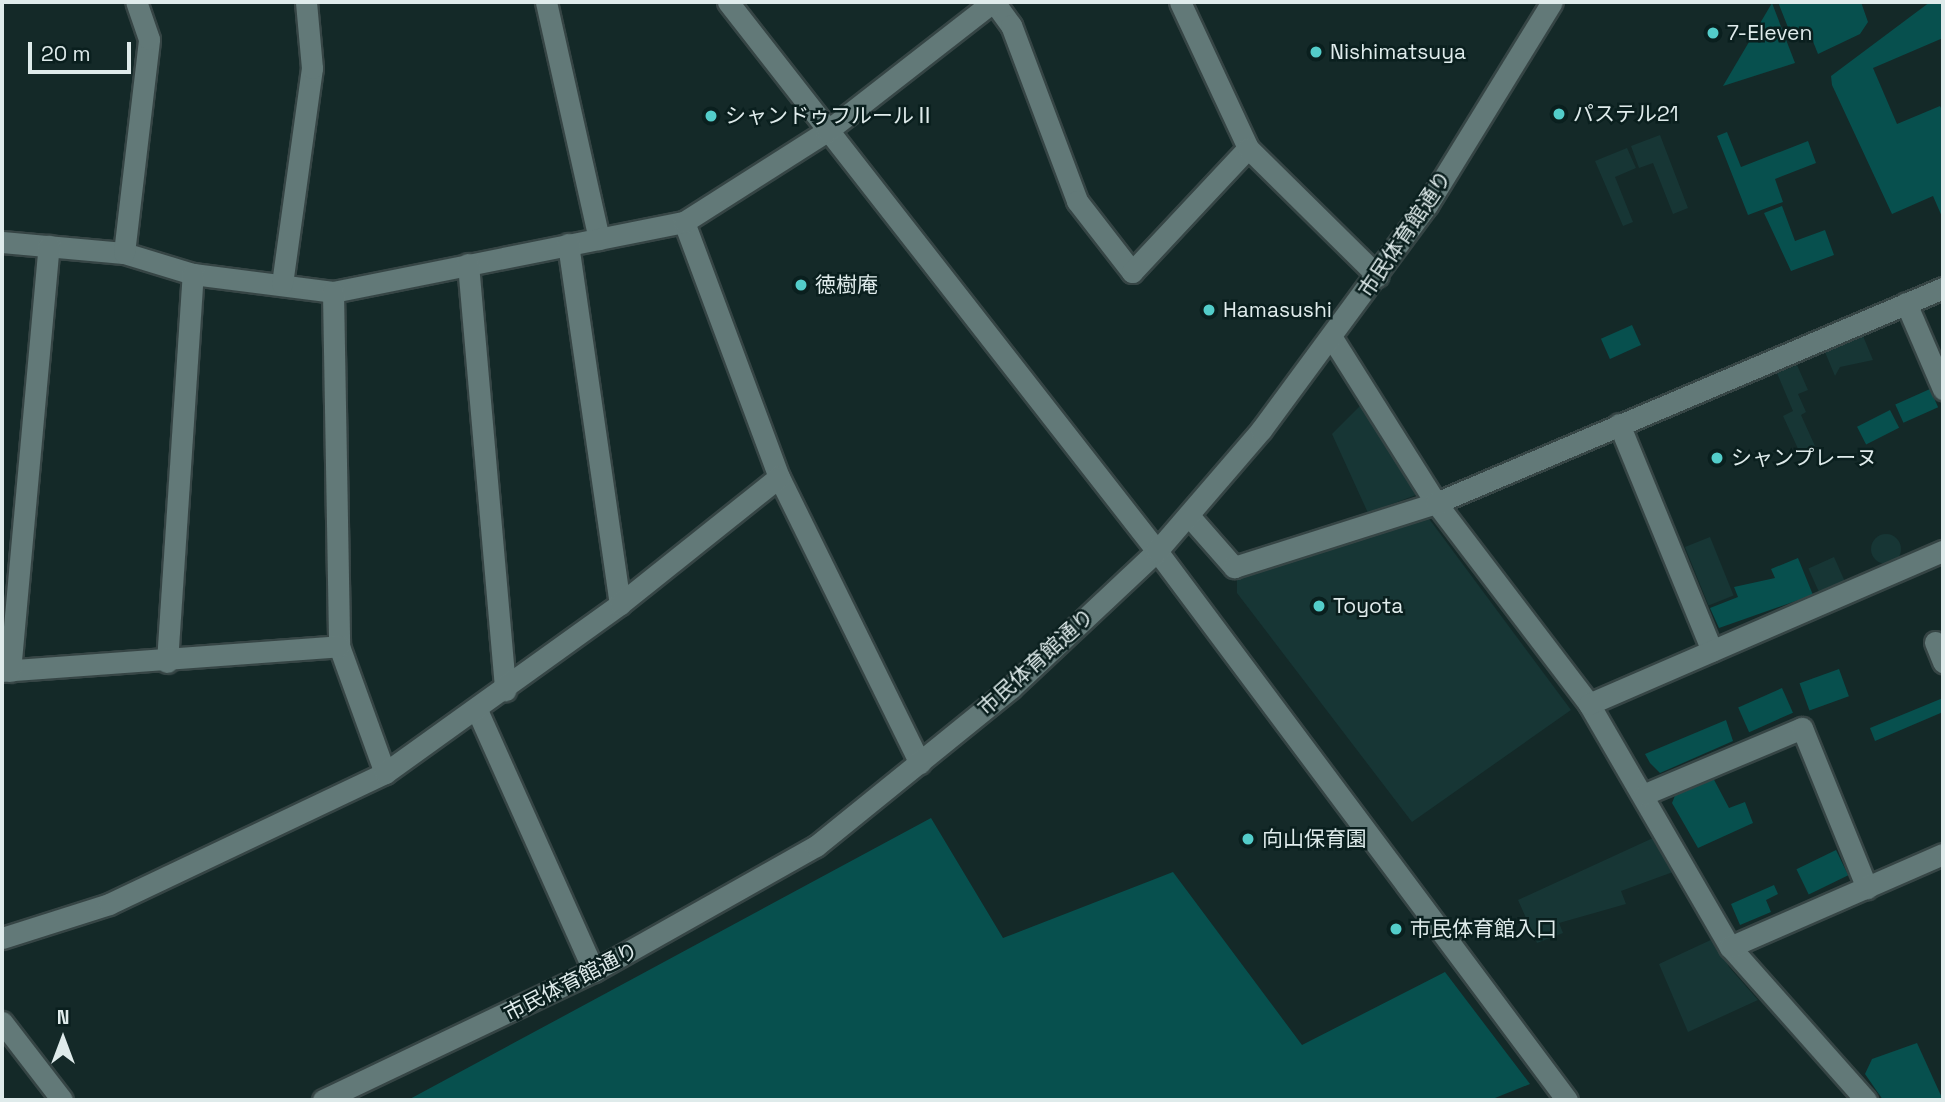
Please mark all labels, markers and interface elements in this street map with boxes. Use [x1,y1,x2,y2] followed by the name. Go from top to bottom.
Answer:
[1727,20,1812,46] place label: 7-Eleven
[1705,25,1721,41] marker: 7-Eleven
[32,28,135,72] scale bar
[1330,39,1466,65] place label: Nishimatsuya
[41,40,91,67] text: 20 m
[1308,44,1324,60] marker: Nishimatsuya
[1573,101,1678,127] place label: パステル21
[725,103,935,129] place label: シャンドゥフルールⅡ
[1551,106,1567,122] marker: パステル21
[703,108,719,124] marker: シャンドゥフルールⅡ
[1353,166,1457,302] street label: 市民体育館通り
[815,272,878,298] place label: 徳樹庵
[793,277,809,293] marker: 徳樹庵
[1223,297,1332,323] place label: Hamasushi
[1201,302,1217,318] marker: Hamasushi
[1731,445,1878,471] place label: シャンプレーヌ
[1709,450,1725,466] marker: シャンプレーヌ
[1333,593,1403,619] place label: Toyota
[1311,598,1327,614] marker: Toyota
[973,603,1099,721] street label: 市民体育館通り
[1262,826,1367,852] place label: 向山保育園
[1240,831,1256,847] marker: 向山保育園
[1410,916,1557,942] place label: 市民体育館入口
[1388,921,1404,937] marker: 市民体育館入口
[500,937,642,1027] street label: 市民体育館通り
[28,1004,98,1074] north arrow
[57,1005,69,1030] text: N

